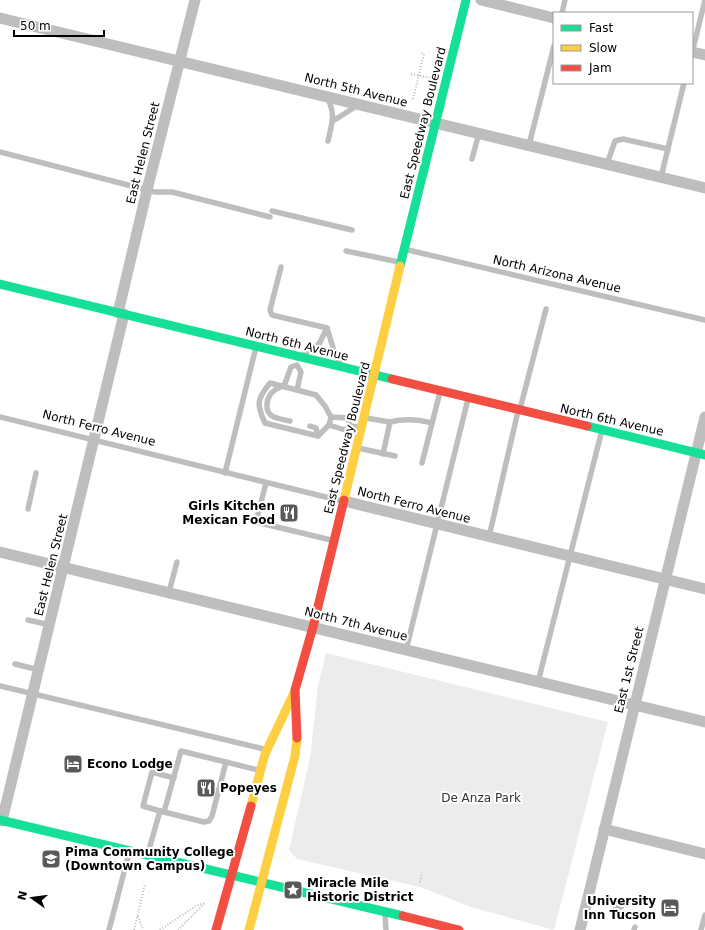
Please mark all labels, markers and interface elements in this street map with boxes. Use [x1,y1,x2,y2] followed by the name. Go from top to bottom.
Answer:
[14,12,104,38] scale bar
[553,12,693,84] legend
[20,19,51,33] text: 50 m
[589,21,613,35] text: Fast
[589,41,617,55] text: Slow
[397,46,449,200] street label: East Speedway Boulevard
[588,61,612,75] text: Jam
[303,70,409,110] street label: North 5th Avenue
[124,100,163,205] street label: East Helen Street
[492,252,622,296] street label: North Arizona Avenue
[244,324,350,364] street label: North 6th Avenue
[321,361,373,515] street label: East Speedway Boulevard
[559,401,665,439] street label: North 6th Avenue
[41,407,157,449] street label: North Ferro Avenue
[356,484,472,526] street label: North Ferro Avenue
[182,499,275,527] place label: Girls Kitchen Mexican Food
[278,502,300,524] restaurant icon: Girls Kitchen Mexican Food
[32,512,71,617] street label: East Helen Street
[303,604,409,644] street label: North 7th Avenue
[611,625,647,715] street label: East 1st Street
[62,753,84,775] hotel icon: Econo Lodge
[87,757,173,771] place label: Econo Lodge
[195,777,217,799] restaurant icon: Popeyes
[220,781,277,795] place label: Popeyes
[441,791,521,805] park label: De Anza Park
[65,845,234,873] place label: Pima Community College (Downtown Campus)
[40,848,62,870] school or university icon: Pima Community College (Downtown Campus)
[307,876,414,904] place label: Miracle Mile Historic District
[12,878,52,918] north arrow
[282,879,304,901] place icon: Miracle Mile Historic District
[15,890,30,902] text: N
[584,894,656,922] place label: University Inn Tucson
[659,897,681,919] hotel icon: University Inn Tucson

